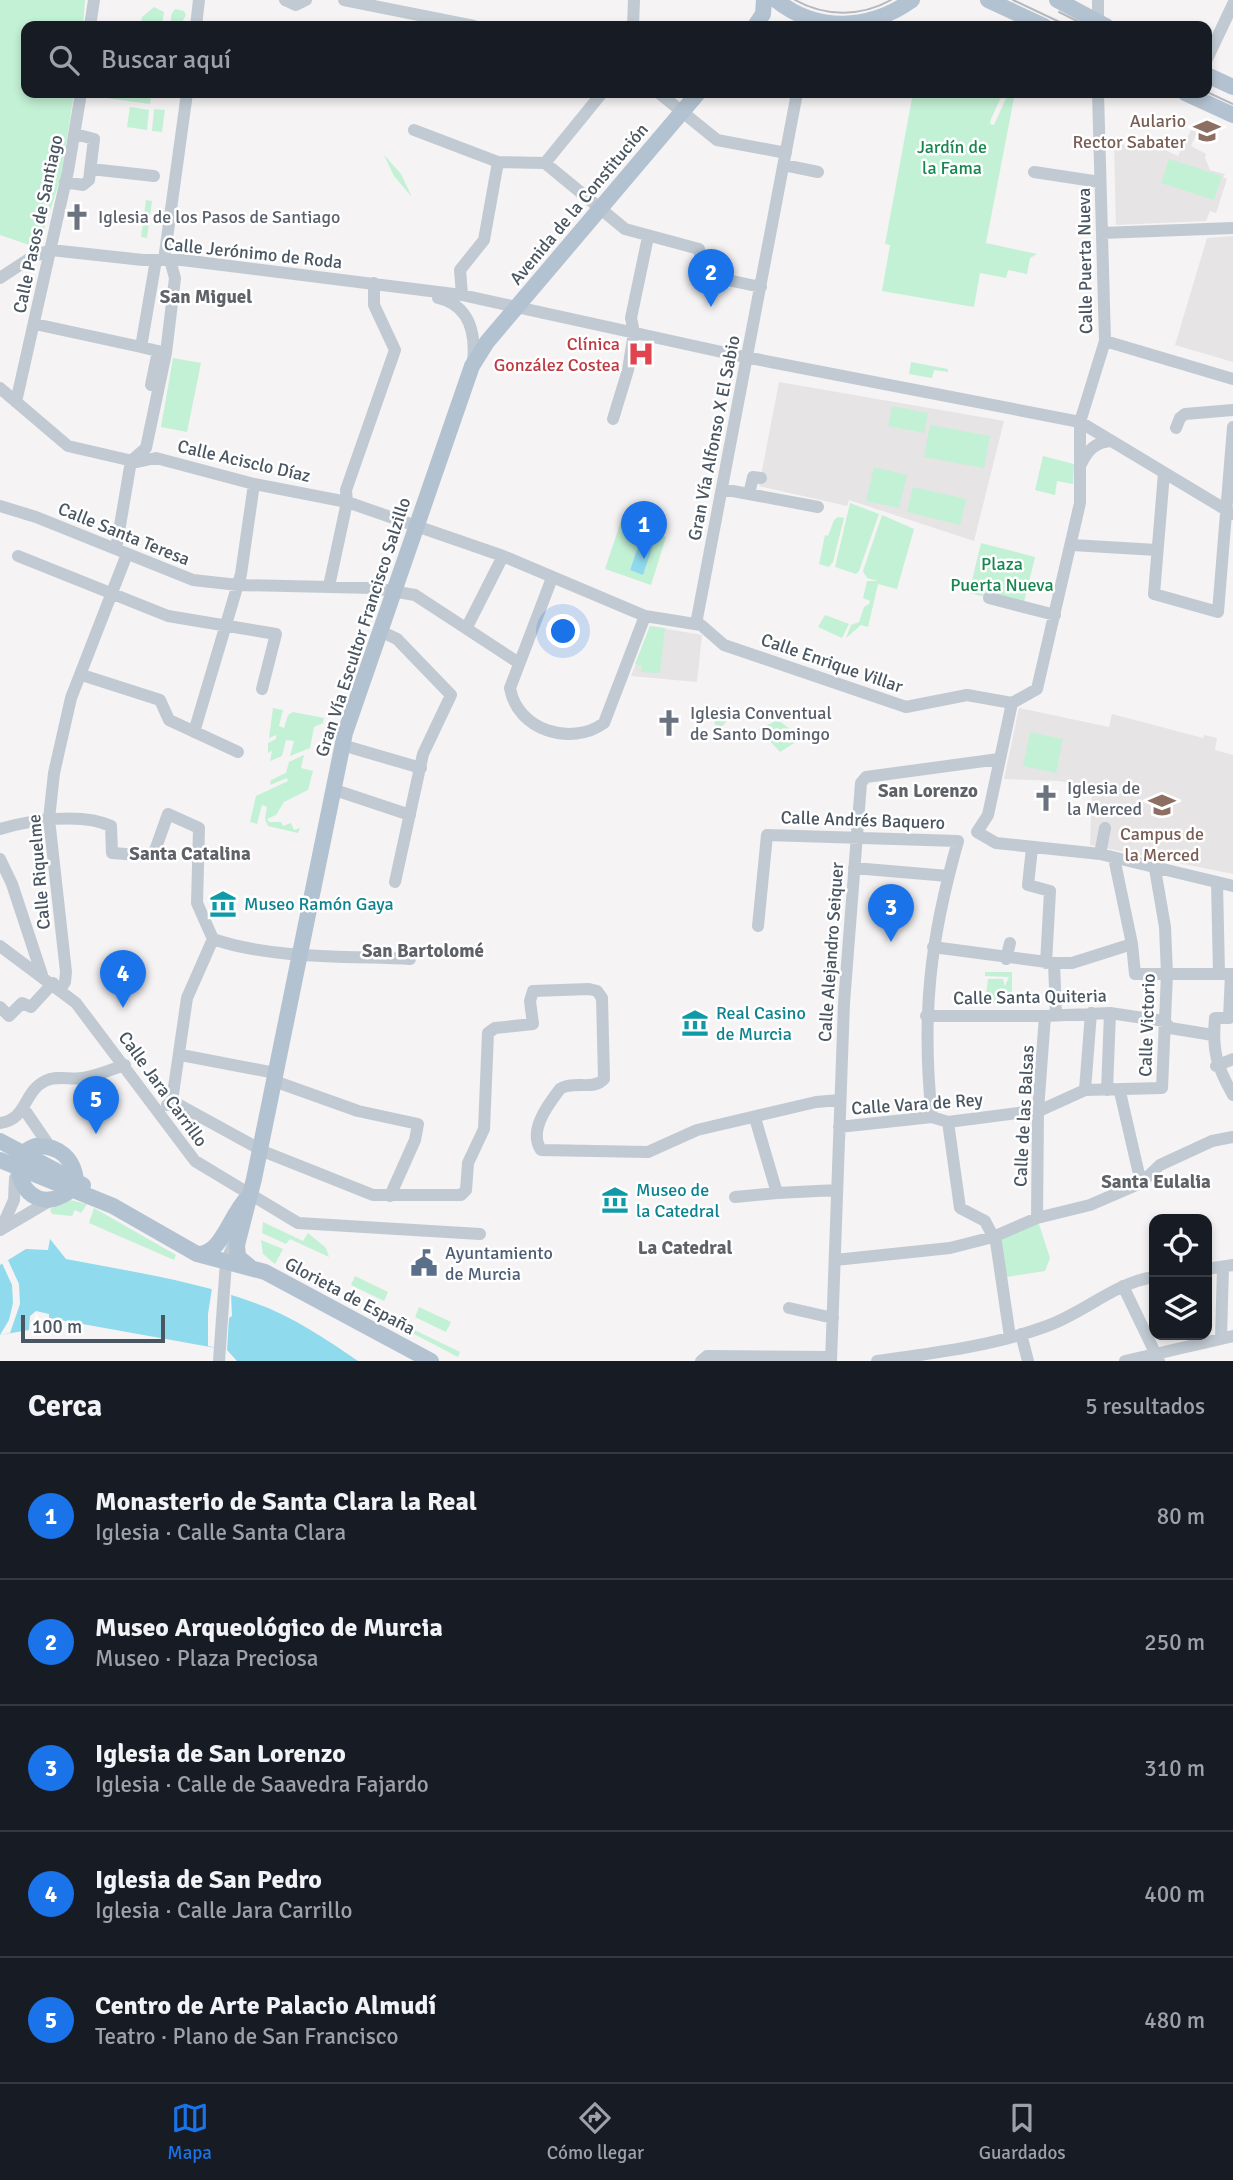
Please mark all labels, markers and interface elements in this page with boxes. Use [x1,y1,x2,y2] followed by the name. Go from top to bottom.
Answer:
[21,21,1212,98] search box
[45,41,83,79] icon: search
[101,44,231,76] text: Buscar aquí
[1073,110,1186,153] place label: Aulario Rector Sabater
[1192,116,1222,146] school or university icon: Aulario Rector Sabater
[505,119,653,289] street label: Avenida de la Constitución
[8,133,68,315] street label: Calle Pasos de Santiago
[917,136,987,179] park label: Jardín de la Fama
[1073,188,1097,334] street label: Calle Puerta Nueva
[62,202,92,232] church icon: Iglesia de los Pasos de Santiago
[98,206,340,228] place label: Iglesia de los Pasos de Santiago
[163,233,343,273] street label: Calle Jerónimo de Roda
[688,249,734,307] pin: 2
[160,285,252,309] district label: San Miguel
[494,333,620,376] place label: Clínica González Costea
[683,334,745,542] street label: Gran Vía Alfonso X El Sabio
[626,339,656,369] hospital icon: Clínica González Costea
[175,435,313,487] street label: Calle Acisclo Díaz
[311,495,415,759] street label: Gran Vía Escultor Francisco Salzillo
[55,498,193,570] street label: Calle Santa Teresa
[621,501,667,559] pin: 1
[950,553,1054,596] park label: Plaza Puerta Nueva
[546,614,580,648] your location
[758,628,906,698] street label: Calle Enrique Villar
[690,702,832,745] place label: Iglesia Conventual de Santo Domingo
[654,708,684,738] church icon: Iglesia Conventual de Santo Domingo
[1067,777,1142,820] place label: Iglesia de la Merced
[878,779,978,803] district label: San Lorenzo
[1031,783,1061,813] church icon: Iglesia de la Merced
[1147,790,1177,820] school or university icon: Campus de la Merced
[780,806,946,834] street label: Calle Andrés Baquero
[23,813,55,931] street label: Calle Riquelme
[1120,823,1204,866] place label: Campus de la Merced
[129,842,251,866] district label: Santa Catalina
[814,861,848,1043] street label: Calle Alejandro Seiquer
[868,884,914,942] pin: 3
[208,889,238,919] museum icon: Museo Ramón Gaya
[244,893,394,915] place label: Museo Ramón Gaya
[362,939,484,963] district label: San Bartolomé
[100,950,146,1008] pin: 4
[1134,973,1160,1077] street label: Calle Victorio
[953,985,1107,1009] street label: Calle Santa Quiteria
[716,1002,806,1045] place label: Real Casino de Murcia
[680,1008,710,1038] museum icon: Real Casino de Murcia
[114,1027,212,1151] street label: Calle Jara Carrillo
[1009,1044,1039,1187] street label: Calle de las Balsas
[73,1076,119,1134] pin: 5
[851,1088,984,1120] street label: Calle Vara de Rey
[1101,1170,1211,1194] district label: Santa Eulalia
[636,1179,720,1222] place label: Museo de la Catedral
[600,1185,630,1215] museum icon: Museo de la Catedral
[1149,1214,1212,1340] map controls
[1149,1214,1212,1277] button: locate
[638,1236,732,1260] district label: La Catedral
[445,1242,553,1285] place label: Ayuntamiento de Murcia
[409,1248,439,1278] public building icon: Ayuntamiento de Murcia
[281,1252,419,1340] street label: Glorieta de España
[1149,1277,1212,1340] button: layers
[21,1312,164,1344] scale bar
[32,1315,82,1339] text: 100 m
[28,1388,102,1425] text: Cerca
[1085,1392,1205,1421] text: 5 resultados
[95,1486,477,1518] text: Monasterio de Santa Clara la Real
[45,1502,57,1531] text: 1
[1157,1502,1205,1531] text: 80 m
[95,1518,346,1547] text: Iglesia · Calle Santa Clara
[95,1612,443,1644] text: Museo Arqueológico de Murcia
[45,1628,57,1657] text: 2
[1144,1628,1205,1657] text: 250 m
[95,1644,319,1673] text: Museo · Plaza Preciosa
[95,1738,346,1770] text: Iglesia de San Lorenzo
[45,1754,57,1783] text: 3
[1144,1754,1205,1783] text: 310 m
[95,1770,429,1799] text: Iglesia · Calle de Saavedra Fajardo
[95,1864,322,1896] text: Iglesia de San Pedro
[45,1880,57,1909] text: 4
[1144,1880,1205,1909] text: 400 m
[95,1896,352,1925] text: Iglesia · Calle Jara Carrillo
[95,1990,436,2022] text: Centro de Arte Palacio Almudí
[45,2006,57,2035] text: 5
[1144,2006,1205,2035] text: 480 m
[95,2022,398,2051] text: Teatro · Plano de San Francisco
[167,2099,212,2165] tab: Mapa
[547,2099,644,2165] tab: Cómo llegar
[979,2099,1066,2165] tab: Guardados

